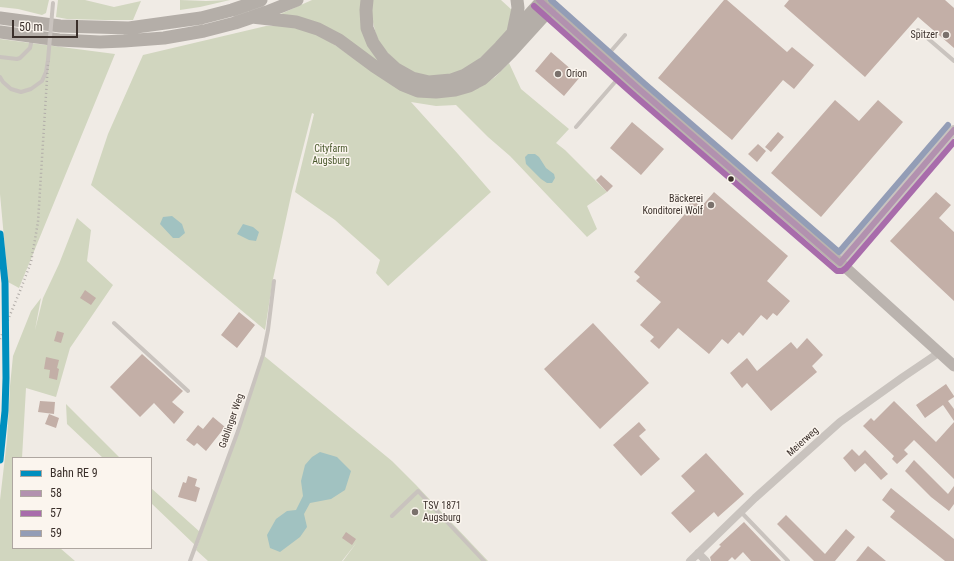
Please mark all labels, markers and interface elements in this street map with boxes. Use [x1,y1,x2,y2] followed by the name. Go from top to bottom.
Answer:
[14,12,80,38] scale bar
[19,20,43,34] text: 50 m
[911,29,938,41] place label: Spitzer
[941,30,951,40] marker: Spitzer
[566,68,587,80] place label: Orion
[553,69,563,79] marker: Orion
[312,143,350,166] park label: Cityfarm Augsburg
[726,174,736,184] unlabelled marker
[643,193,703,216] place label: Bäckerei Konditorei Wolf
[706,200,716,210] marker: Bäckerei Konditorei Wolf
[217,392,247,450] street label: Gablinger Weg
[785,425,821,459] street label: Meierweg
[12,457,152,549] legend
[50,466,98,480] text: Bahn RE 9
[50,486,62,500] text: 58
[423,500,461,524] place label: TSV 1871 Augsburg
[50,506,62,520] text: 57
[410,507,420,517] marker: TSV 1871 Augsburg
[50,526,62,540] text: 59

